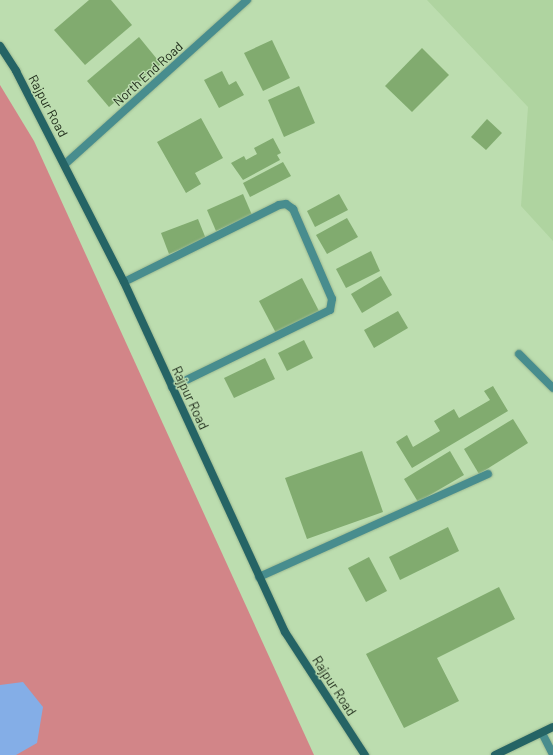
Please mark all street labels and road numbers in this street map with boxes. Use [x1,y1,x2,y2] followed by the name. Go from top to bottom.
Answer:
[110,39,186,109] street label: North End Road
[25,72,71,140] street label: Rajpur Road
[169,364,211,432] street label: Rajpur Road
[309,653,359,719] street label: Rajpur Road

